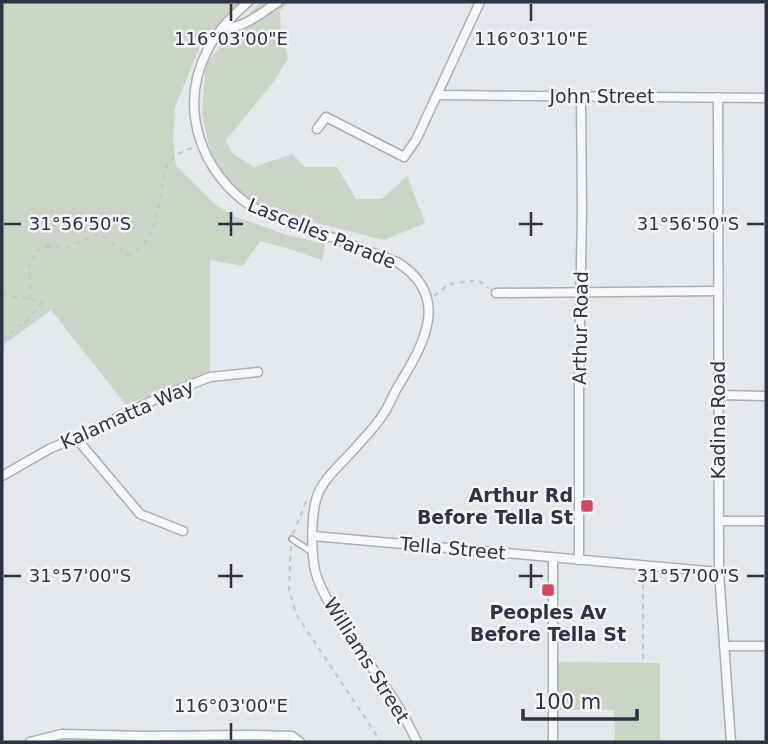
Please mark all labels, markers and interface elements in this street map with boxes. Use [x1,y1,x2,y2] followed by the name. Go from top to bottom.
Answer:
[174,28,288,49] text: 116°03'00"E
[474,28,588,49] text: 116°03'10"E
[548,85,655,107] street label: John Street
[245,193,399,273] street label: Lascelles Parade
[29,213,131,234] text: 31°56'50"S
[637,213,739,234] text: 31°56'50"S
[568,271,592,385] street label: Arthur Road
[707,361,729,479] street label: Kadina Road
[57,375,197,453] street label: Kalamatta Way
[417,484,573,528] place label: Arthur Rd Before Tella St
[579,498,595,514] marker: Arthur Rd Before Tella St
[398,532,507,564] street label: Tella Street
[29,565,131,586] text: 31°57'00"S
[637,565,739,586] text: 31°57'00"S
[540,582,556,598] marker: Peoples Av Before Tella St
[320,593,414,727] street label: Williams Street
[470,601,626,645] place label: Peoples Av Before Tella St
[523,678,637,722] scale bar
[534,690,601,714] text: 100 m
[174,695,288,716] text: 116°03'00"E

